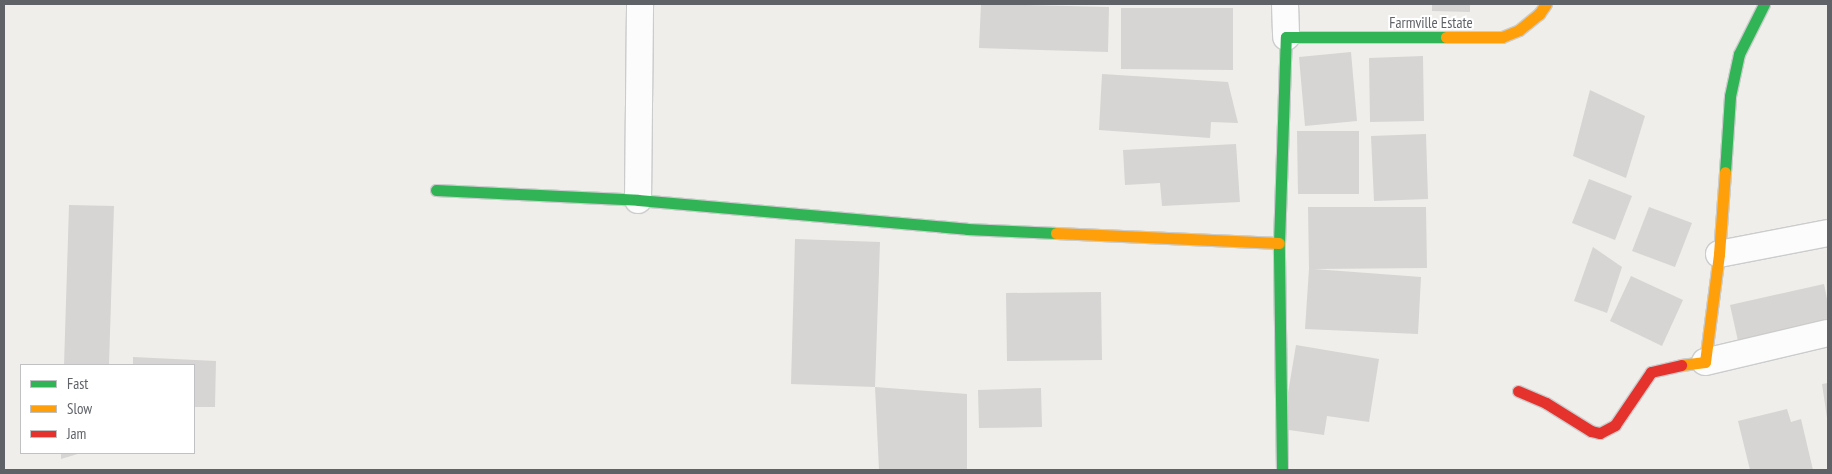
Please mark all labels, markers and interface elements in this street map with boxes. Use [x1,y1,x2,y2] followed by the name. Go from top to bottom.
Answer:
[1389,14,1473,32] street label: Farmville Estate
[20,364,195,454] legend
[67,374,88,393] text: Fast
[67,399,92,418] text: Slow
[67,424,86,443] text: Jam

